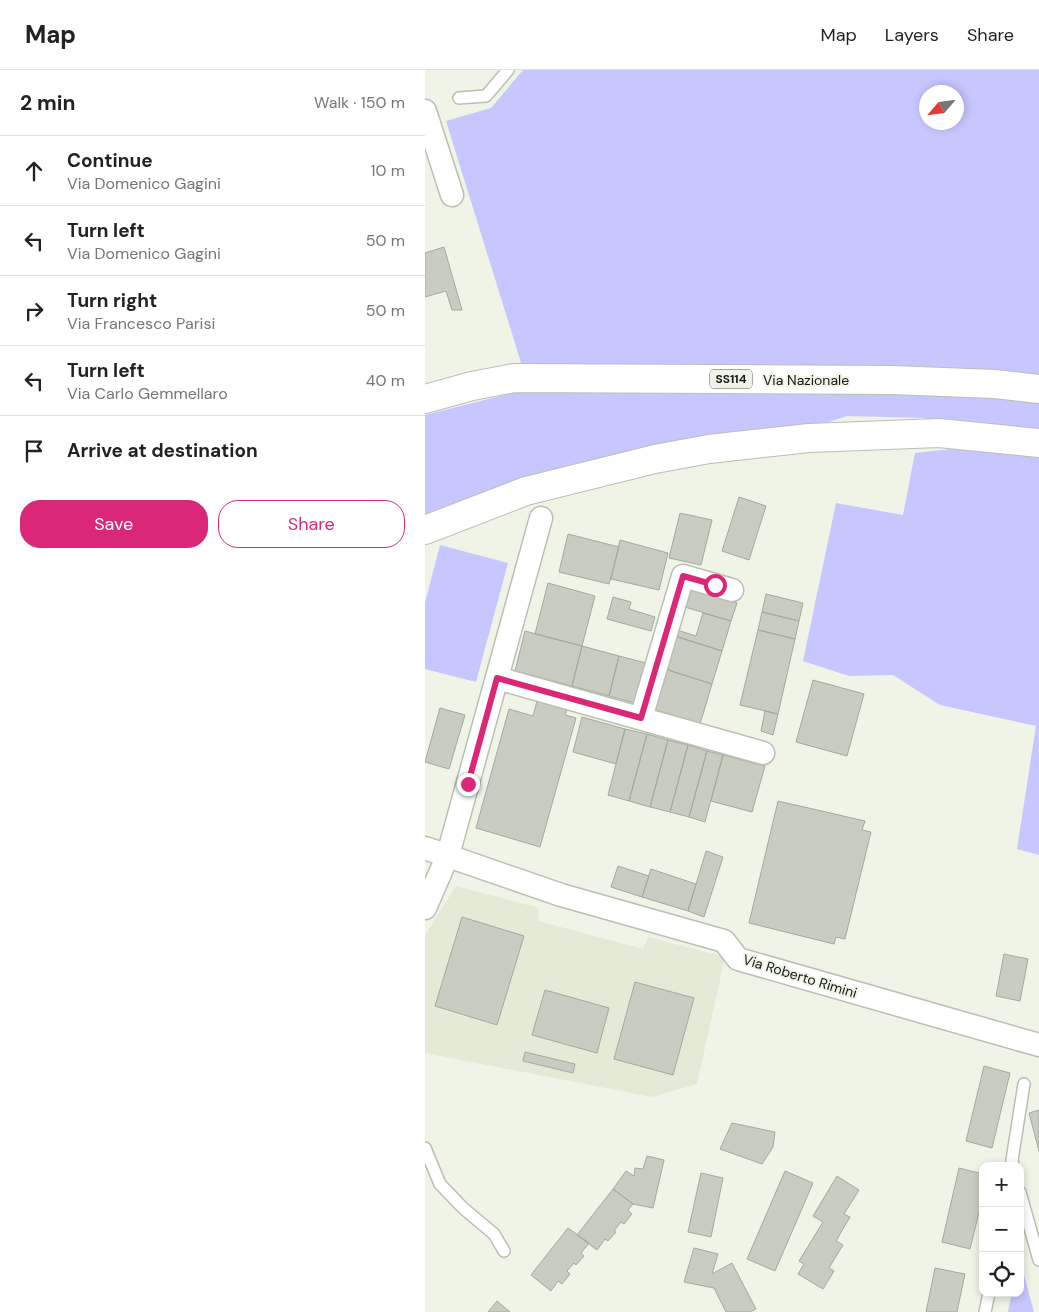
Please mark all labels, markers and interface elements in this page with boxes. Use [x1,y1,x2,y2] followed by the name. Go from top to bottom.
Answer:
[25,19,76,50] text: Map
[821,23,857,47] text: Map
[885,23,939,47] text: Layers
[967,23,1014,47] text: Share
[919,85,964,130] north arrow
[20,89,76,117] text: 2 min
[314,92,405,113] text: Walk · 150 m
[67,148,153,173] text: Continue
[20,157,48,185] icon: ahead
[371,160,405,181] text: 10 m
[67,173,221,194] text: Via Domenico Gagini
[67,218,145,243] text: Turn left
[20,227,48,255] icon: left
[366,230,405,251] text: 50 m
[67,243,221,264] text: Via Domenico Gagini
[67,288,157,313] text: Turn right
[20,297,48,325] icon: right
[366,300,405,321] text: 50 m
[67,313,215,334] text: Via Francesco Parisi
[67,358,145,383] text: Turn left
[20,367,48,395] icon: left
[366,370,405,391] text: 40 m
[710,370,752,388] road number: SS114
[763,371,849,389] street label: Via Nazionale
[67,383,228,404] text: Via Carlo Gemmellaro
[20,437,48,465] icon: arrive
[67,438,258,463] text: Arrive at destination
[20,500,208,548] button: Save
[218,500,405,548] button: Share
[704,574,727,597] route start
[457,773,480,796] route end
[741,950,859,1002] street label: Via Roberto Rimini
[979,1162,1024,1297] map controls
[979,1162,1024,1207] button: +
[979,1207,1024,1252] button: −
[979,1252,1024,1297] button: locate

